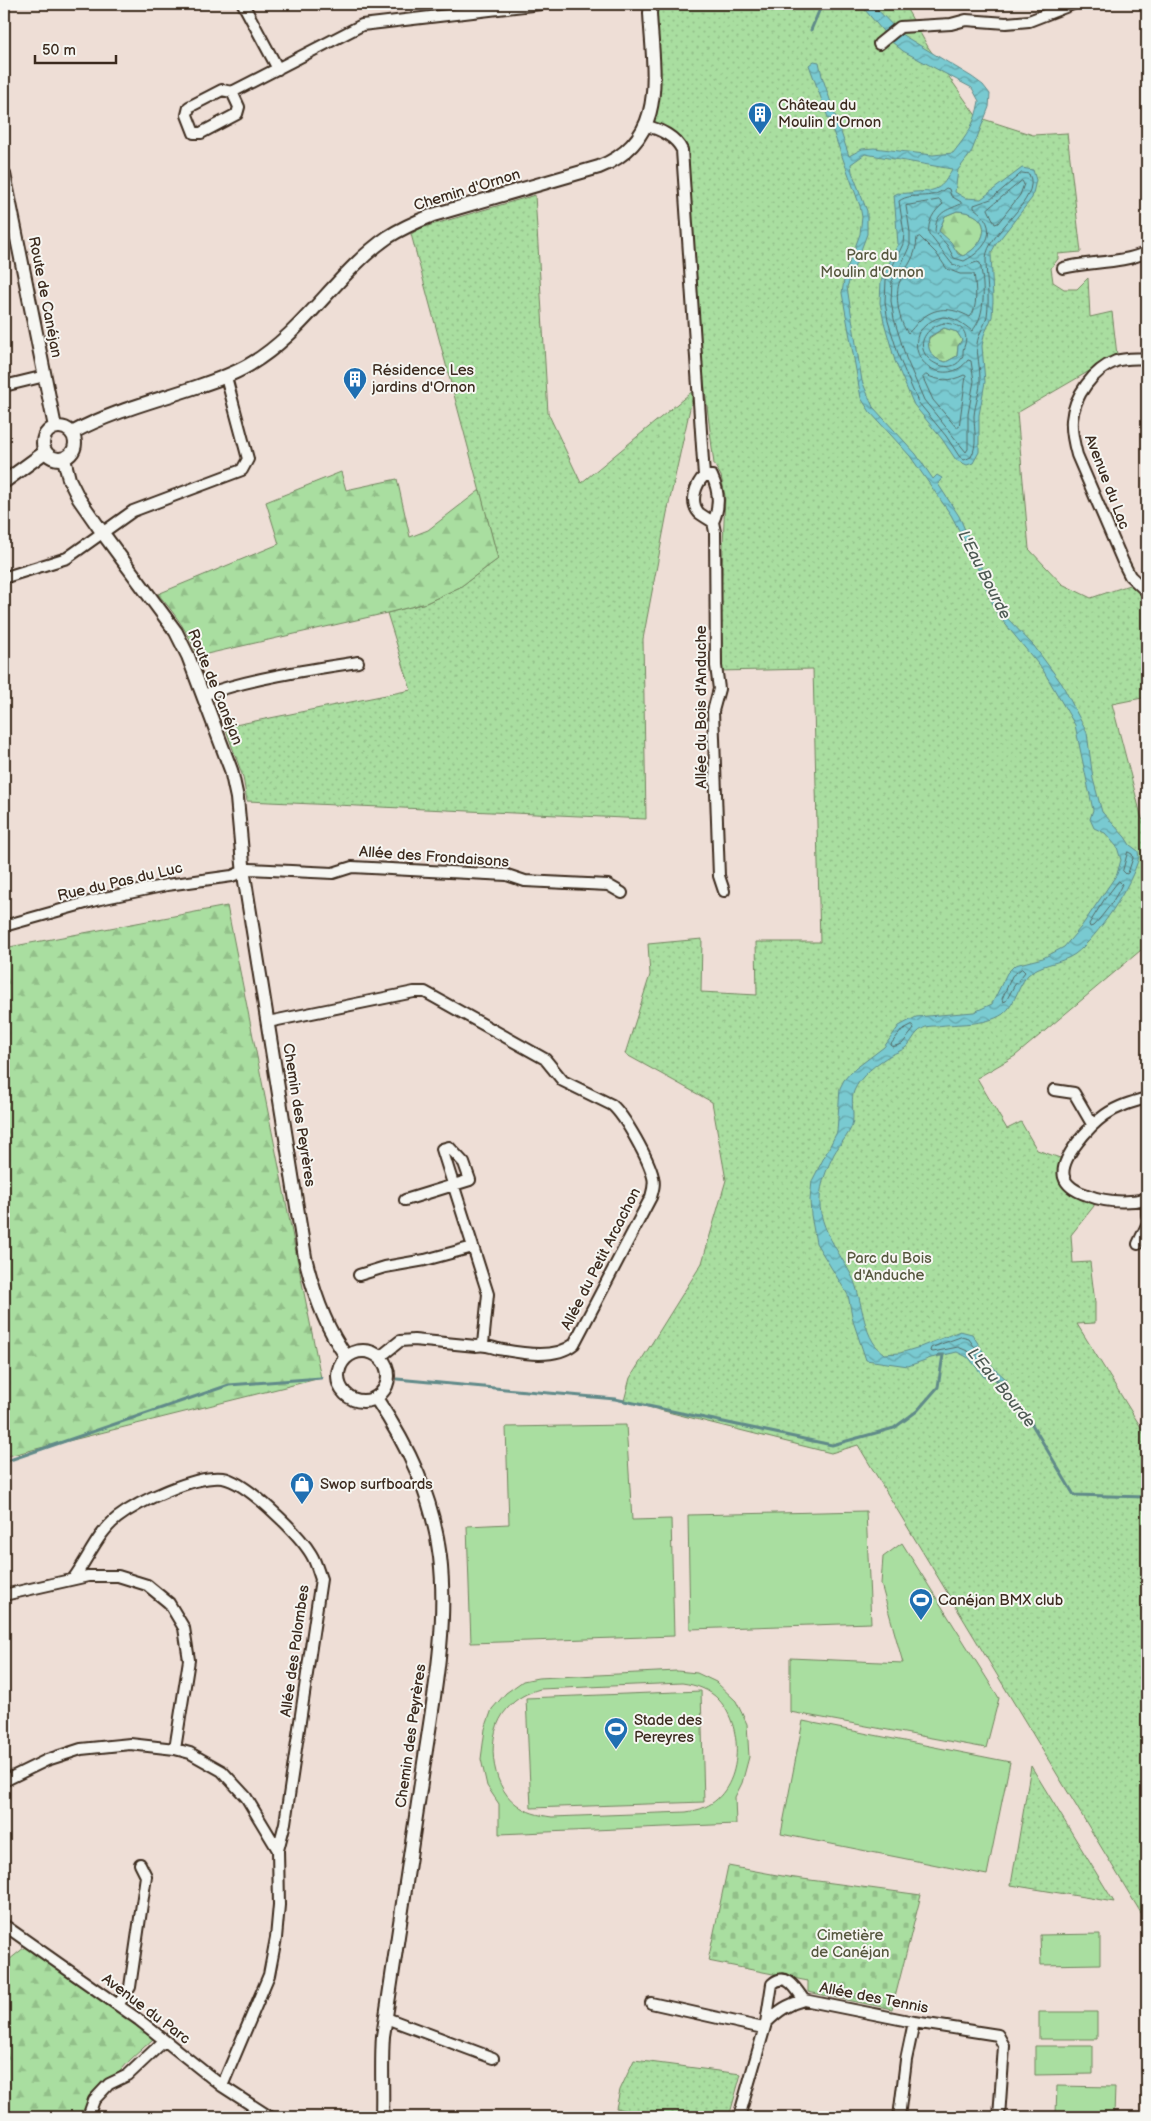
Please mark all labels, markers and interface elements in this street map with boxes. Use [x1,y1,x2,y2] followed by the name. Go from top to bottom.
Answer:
[35,32,116,64] scale bar
[42,41,76,60] text: 50 m
[778,96,881,132] place label: Château du Moulin d'Ornon
[747,101,773,135] building icon: Château du Moulin d'Ornon
[411,165,523,215] street label: Chemin d'Ornon
[24,235,66,359] street label: Route de Canéjan
[820,246,924,282] park label: Parc du Moulin d'Ornon
[371,361,475,397] place label: Résidence Les jardins d'Ornon
[342,366,368,400] building icon: Résidence Les jardins d'Ornon
[1080,432,1134,532] street label: Avenue du Lac
[954,527,1014,623] water label: L'Eau Bourde
[692,625,711,789] street label: Allée du Bois d'Anduche
[183,626,247,748] street label: Route de Canéjan
[358,842,510,872] street label: Allée des Frondaisons
[56,858,184,906] street label: Rue du Pas du Luc
[278,1042,320,1189] street label: Chemin des Peyrères
[557,1185,645,1333] street label: Allée du Petit Arcachon
[846,1249,932,1285] park label: Parc du Bois d'Anduche
[963,1344,1039,1432] water label: L'Eau Bourde
[289,1471,315,1505] shop icon: Swop surfboards
[320,1475,433,1494] place label: Swop surfboards
[276,1583,314,1718] street label: Allée des Palombes
[908,1587,934,1621] sports icon: Canéjan BMX club
[938,1591,1064,1610] place label: Canéjan BMX club
[391,1662,431,1809] street label: Chemin des Peyrères
[634,1711,703,1747] place label: Stade des Pereyres
[603,1716,629,1750] sports icon: Stade des Pereyres
[811,1926,889,1962] park label: Cimetière de Canéjan
[98,1970,194,2048] street label: Avenue du Parc
[818,1978,931,2018] street label: Allée des Tennis

